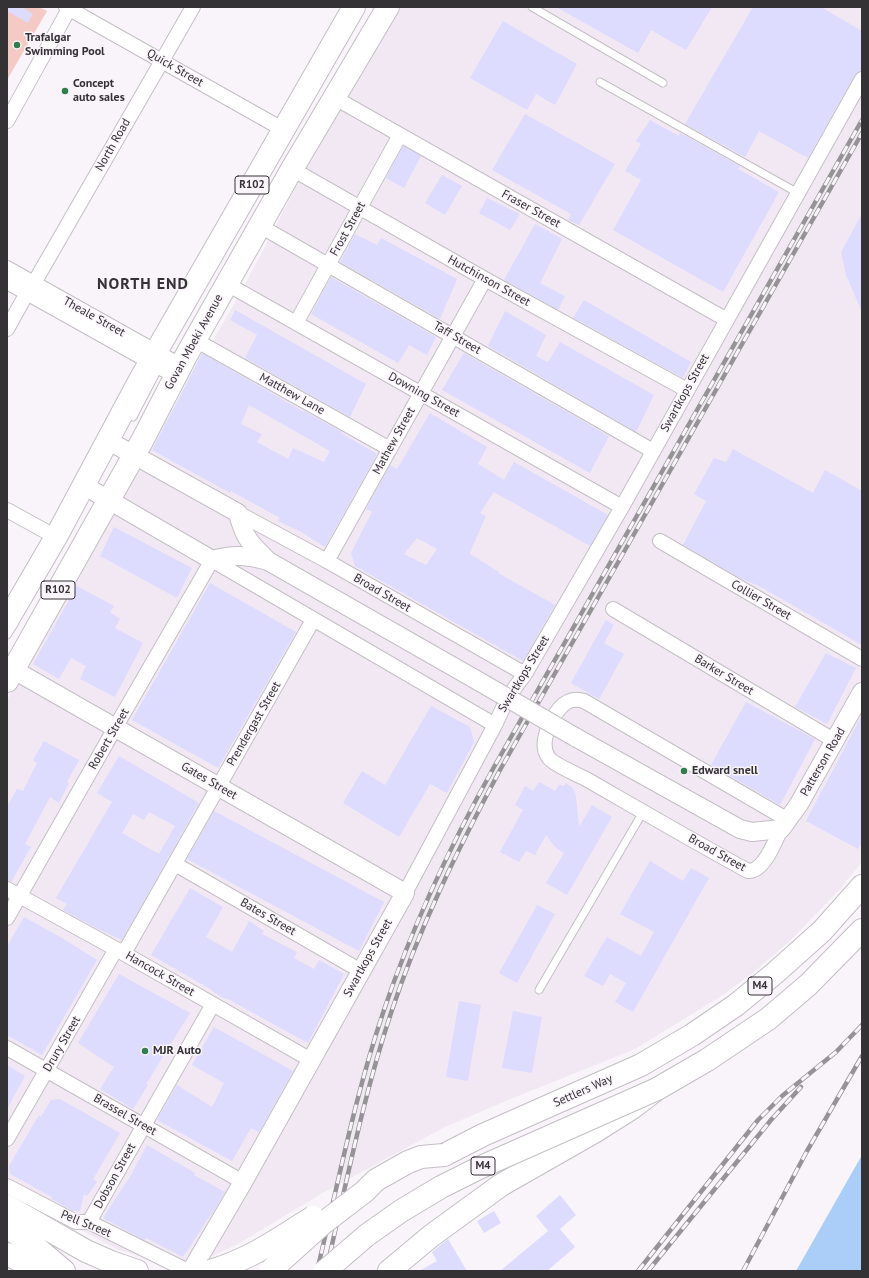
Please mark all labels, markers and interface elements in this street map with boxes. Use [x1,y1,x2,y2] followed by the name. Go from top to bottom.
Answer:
[25,31,105,59] place label: Trafalgar Swimming Pool
[12,40,22,50] marker: Trafalgar Swimming Pool
[144,46,206,90] street label: Quick Street
[73,77,125,105] place label: Concept auto sales
[60,86,70,96] marker: Concept auto sales
[92,116,134,174] street label: North Road
[235,176,269,194] road number: R102
[499,187,563,231] street label: Fraser Street
[327,199,369,259] street label: Frost Street
[445,252,533,310] street label: Hutchinson Street
[97,274,189,294] district label: NORTH END
[162,292,226,392] street label: Govan Mbeki Avenue
[60,294,128,340] street label: Theale Street
[431,319,483,357] street label: Taff Street
[658,351,712,435] street label: Swartkops Street
[386,369,462,421] street label: Downing Street
[257,370,327,418] street label: Matthew Lane
[370,405,418,477] street label: Mathew Street
[351,571,413,615] street label: Broad Street
[728,577,794,623] street label: Collier Street
[41,581,75,599] road number: R102
[495,633,553,715] street label: Swartkops Street
[692,652,756,698] street label: Barker Street
[224,679,284,769] street label: Prendergast Street
[86,706,132,772] street label: Robert Street
[797,725,849,799] street label: Patterson Road
[178,759,240,803] street label: Gates Street
[692,764,758,778] place label: Edward snell
[679,766,689,776] marker: Edward snell
[686,831,748,875] street label: Broad Street
[238,895,298,939] street label: Bates Street
[341,916,395,1000] street label: Swartkops Street
[123,948,197,1000] street label: Hancock Street
[748,977,772,995] road number: M4
[40,1014,84,1074] street label: Drury Street
[153,1044,201,1058] place label: MJR Auto
[140,1046,150,1056] marker: MJR Auto
[551,1072,615,1110] street label: Settlers Way
[91,1091,159,1139] street label: Brassel Street
[91,1141,139,1211] street label: Dobson Street
[471,1157,495,1175] road number: M4
[59,1207,113,1241] street label: Pell Street

